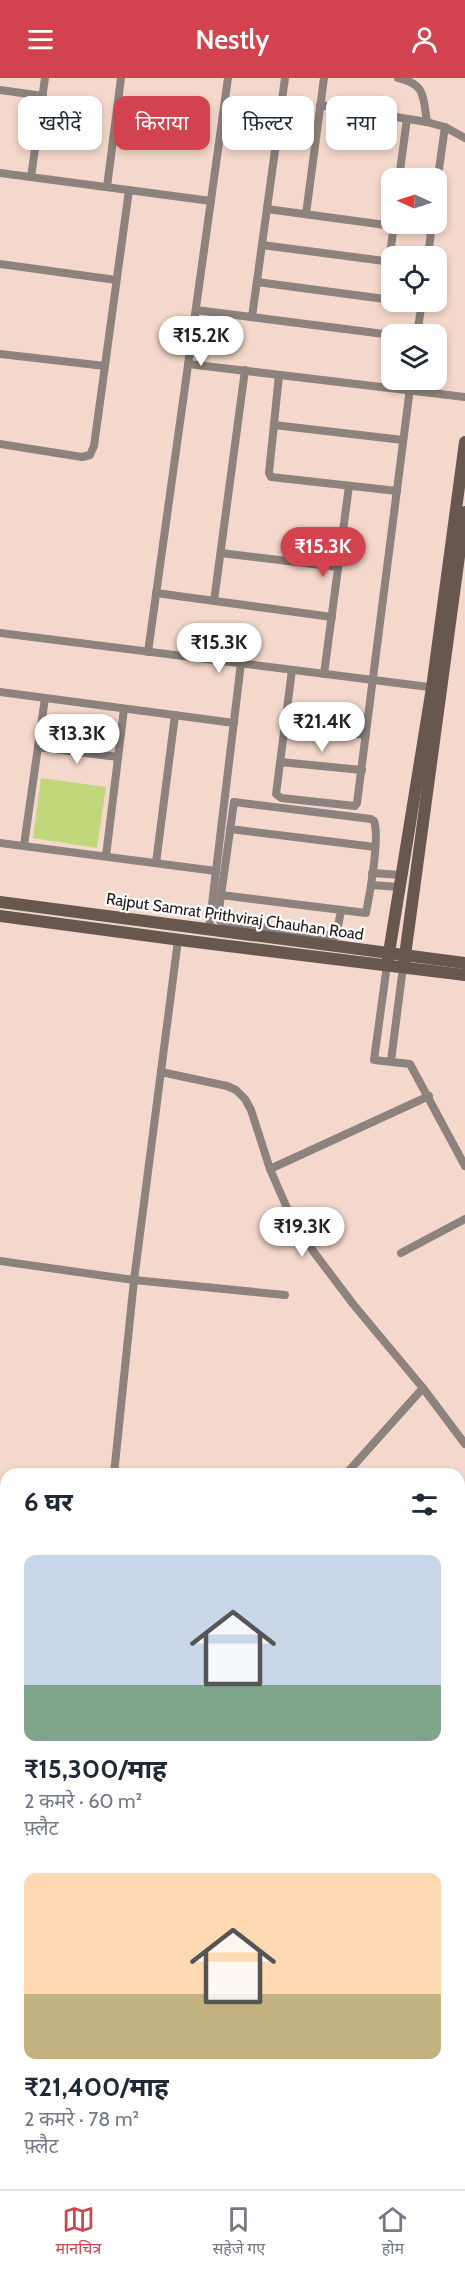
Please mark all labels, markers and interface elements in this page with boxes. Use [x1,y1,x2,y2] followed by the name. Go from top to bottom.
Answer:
[24,23,57,56] icon: menu
[196,23,269,56] text: Nestly
[408,23,441,56] icon: person
[18,96,102,150] chip: खरीदें
[114,96,210,150] chip: किराया
[222,96,314,150] chip: फ़िल्टर
[326,96,397,150] chip: नया
[381,168,447,234] north arrow
[381,168,447,390] map controls
[381,246,447,312] button: locate
[152,316,250,367] pin: ₹15.2K
[173,323,229,347] text: ₹15.2K
[381,324,447,390] button: layers
[274,527,372,578] pin: ₹15.3K
[295,534,351,558] text: ₹15.3K
[170,623,268,674] pin: ₹15.3K
[191,630,247,654] text: ₹15.3K
[273,702,371,753] pin: ₹21.4K
[293,709,351,733] text: ₹21.4K
[28,714,126,765] pin: ₹13.3K
[49,721,105,745] text: ₹13.3K
[105,889,365,944] street label: Rajput Samrat Prithviraj Chauhan Road
[253,1207,351,1258] pin: ₹19.3K
[274,1214,330,1238] text: ₹19.3K
[24,1486,73,1518] text: 6 घर
[408,1488,441,1521] icon: filters
[179,1594,287,1702] icon: home
[24,1753,167,1785] text: ₹15,300/माह
[24,1789,142,1813] text: 2 कमरे · 60 m²
[24,1816,59,1840] text: फ़्लैट
[179,1912,287,2020] icon: home
[24,2071,169,2103] text: ₹21,400/माह
[24,2107,139,2131] text: 2 कमरे · 78 m²
[24,2134,59,2158] text: फ़्लैट
[56,2203,101,2261] tab: मानचित्र
[213,2203,265,2261] tab: सहेजे गए
[376,2203,409,2261] tab: होम

